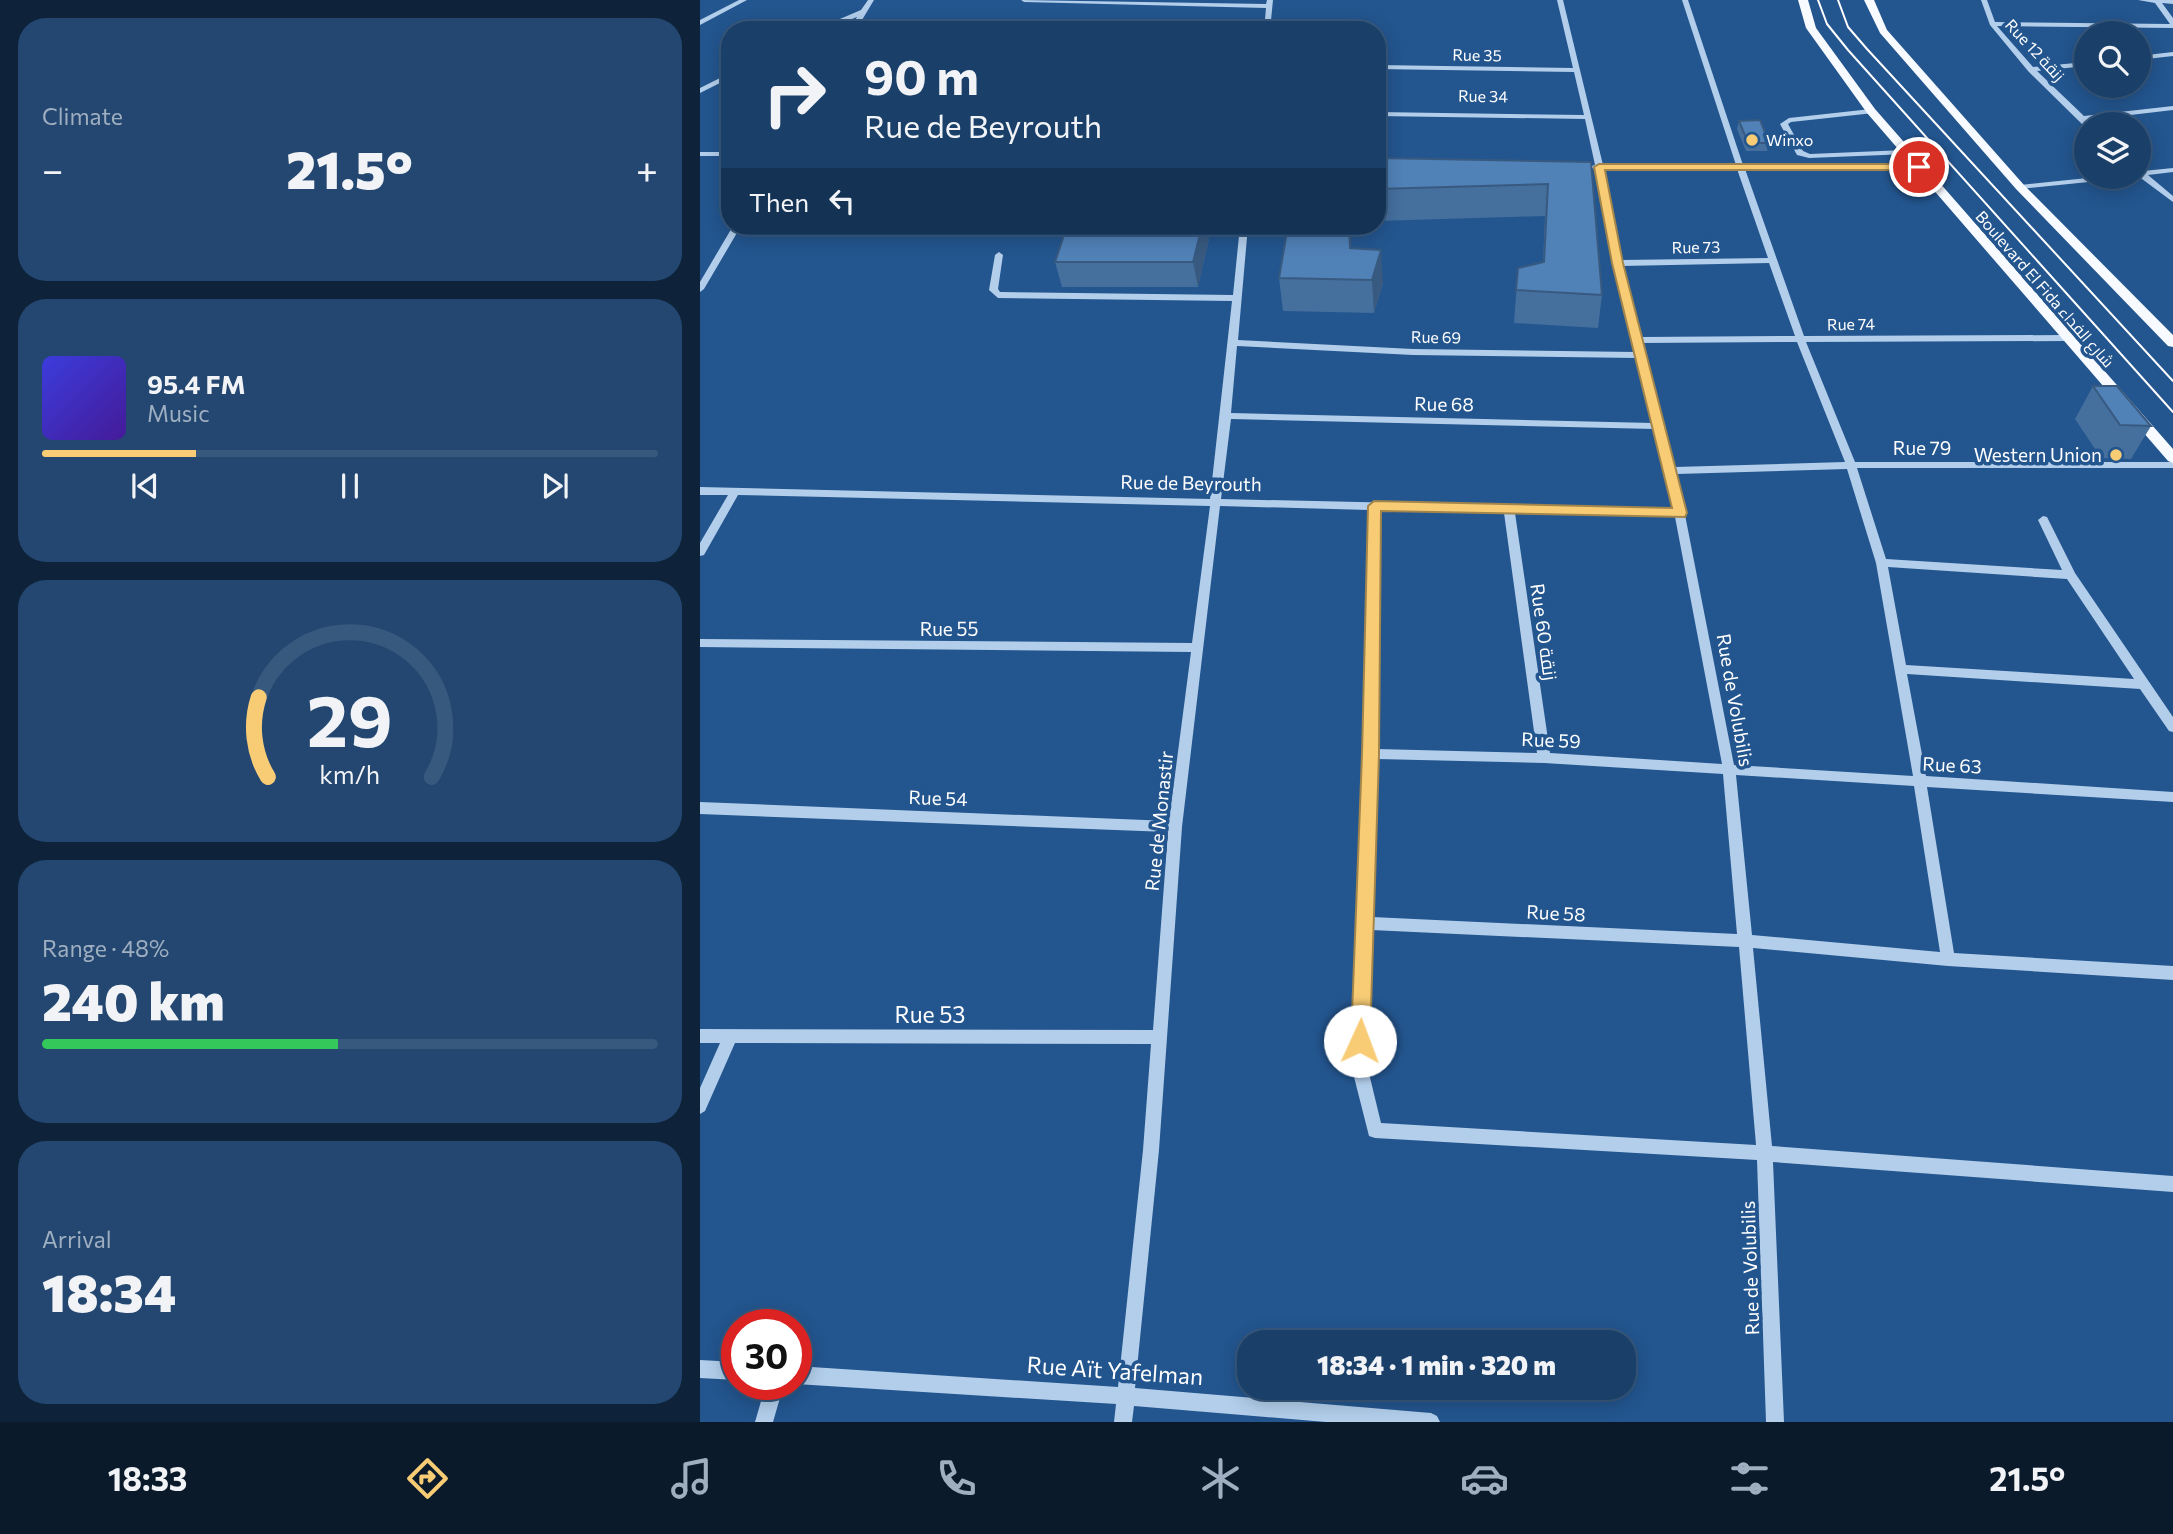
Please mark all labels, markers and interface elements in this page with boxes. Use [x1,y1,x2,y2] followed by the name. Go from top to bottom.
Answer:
[2001,15,2069,85] street label: Rue 12 زنقة
[2074,21,2151,189] map controls
[2074,21,2151,98] button: search
[864,45,979,105] text: 90 m
[1452,45,1502,64] street label: Rue 35
[749,49,840,140] icon: right
[1458,86,1508,105] street label: Rue 34
[42,102,123,130] text: Climate
[864,105,1102,145] text: Rue de Beyrouth
[2074,112,2151,189] button: layers
[1766,130,1813,149] place label: Winxo
[1744,132,1760,148] marker: Winxo
[286,136,413,200] text: 21.5°
[1889,137,1949,197] pin
[42,145,64,192] text: −
[636,145,658,192] text: +
[1900,148,1938,186] icon: arrive
[823,182,861,220] icon: left
[749,186,809,217] text: Then
[1970,207,2119,373] street label: Boulevard El Fida شارع الفداء
[1672,237,1720,256] street label: Rue 73
[1827,314,1876,333] street label: Rue 74
[1411,327,1461,346] street label: Rue 69
[147,368,246,399] text: 95.4 FM
[1414,391,1474,416] street label: Rue 68
[147,399,210,427] text: Music
[1893,436,1951,459] street label: Rue 79
[1974,443,2102,466] place label: Western Union
[2108,447,2124,463] marker: Western Union
[126,467,164,505] icon: previous
[331,467,369,505] icon: pause
[536,467,574,505] icon: next
[1120,470,1262,495] street label: Rue de Beyrouth
[1525,582,1563,682] street label: Rue 60 زنقة
[920,617,978,640] street label: Rue 55
[1712,632,1758,768] street label: Rue de Volubilis
[307,673,393,762] text: 29
[1521,727,1581,752] street label: Rue 59
[1140,749,1177,892] street label: Rue de Monastir
[1922,751,1982,778] street label: Rue 63
[320,759,380,789] text: km/h
[908,785,968,810] street label: Rue 54
[1526,899,1586,926] street label: Rue 58
[42,934,169,962] text: Range · 48%
[42,968,225,1032] text: 240 km
[894,1000,966,1028] street label: Rue 53
[1323,1004,1397,1078] position arrow
[1736,1200,1763,1336] street label: Rue de Volubilis
[42,1225,112,1253] text: Arrival
[42,1259,176,1323] text: 18:34
[721,1309,812,1400] speed limit sign: 30
[1317,1349,1556,1380] text: 18:34 · 1 min · 320 m
[1026,1350,1204,1390] street label: Rue Aït Yafelman
[403,1454,452,1503] icon: directions
[667,1454,716,1503] icon: music
[932,1454,981,1503] icon: phone
[1196,1454,1245,1503] icon: climate
[1460,1454,1509,1503] icon: car
[1725,1454,1774,1503] icon: filters
[108,1458,188,1498] text: 18:33
[1989,1458,2065,1498] text: 21.5°

